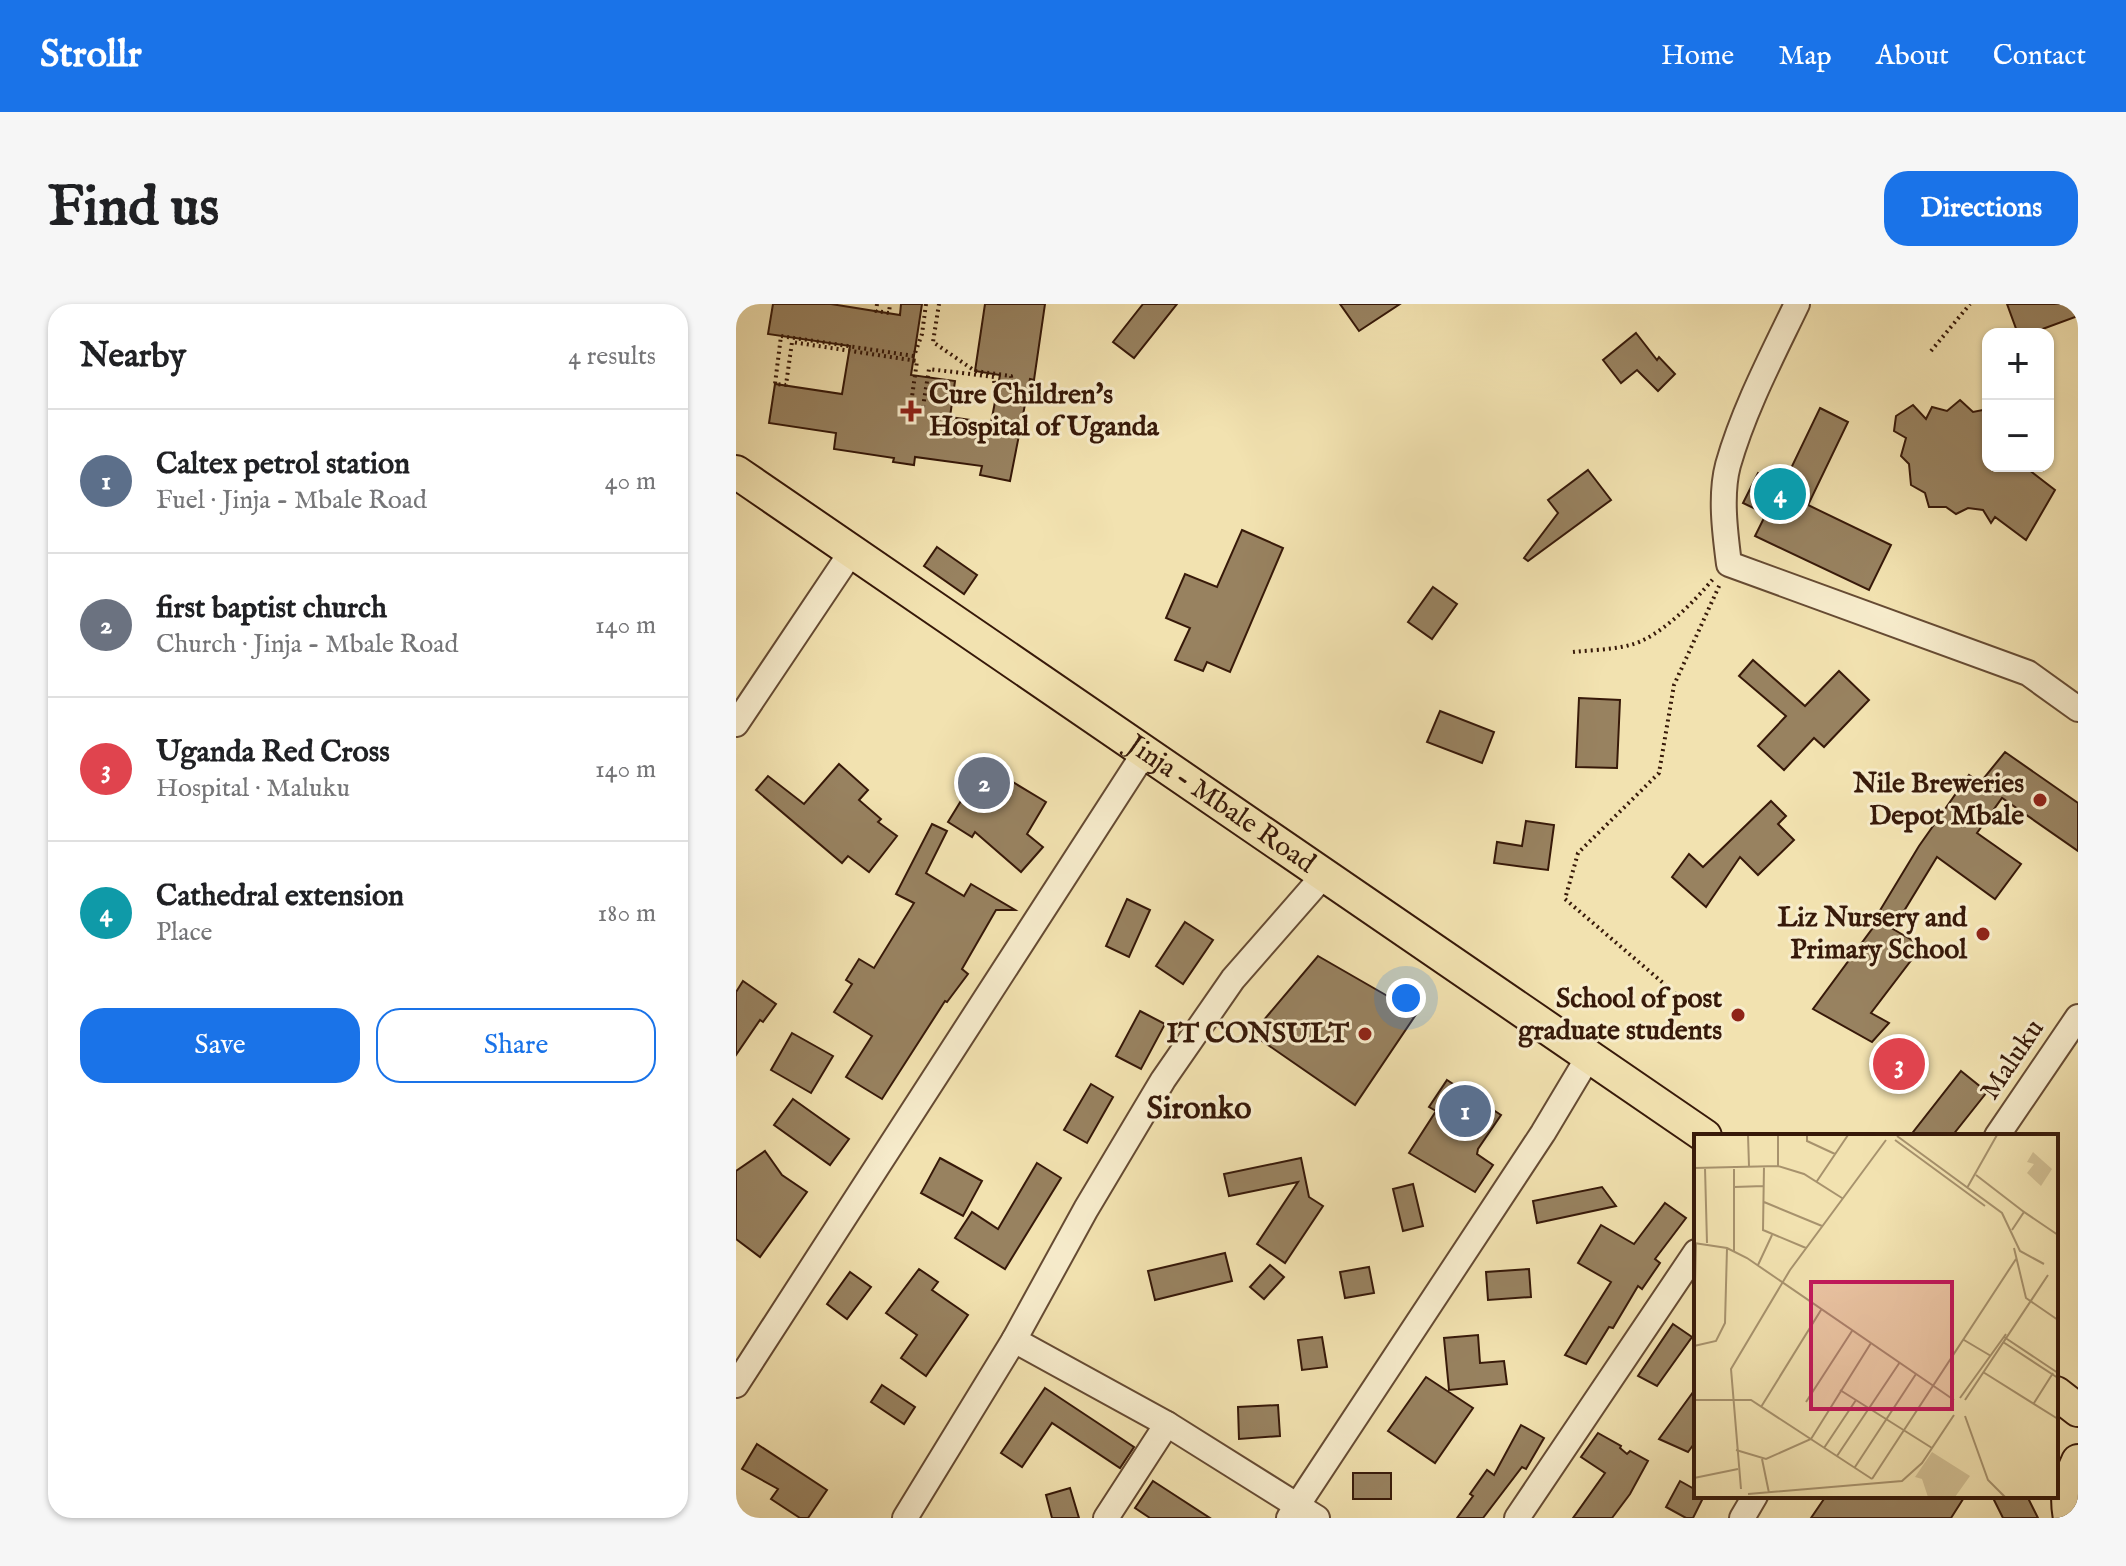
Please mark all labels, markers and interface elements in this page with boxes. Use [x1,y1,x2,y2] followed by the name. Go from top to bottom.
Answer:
[40,32,142,80] text: Strollr
[1661,39,1734,74] text: Home
[1778,39,1832,74] text: Map
[1876,39,1949,74] text: About
[1993,39,2086,74] text: Contact
[1884,171,2078,246] button: Directions
[48,173,219,244] text: Find us
[1982,328,2054,472] map controls
[1982,328,2054,400] button: +
[80,335,186,378] text: Nearby
[568,340,656,373] text: 4 results
[929,378,1160,445] place label: Cure Children's Hospital of Uganda
[900,400,922,422] marker: Cure Children's Hospital of Uganda
[1982,400,2054,472] button: −
[156,446,410,484] text: Caltex petrol station
[1754,464,1806,524] pin: 4
[101,465,111,498] text: 1
[605,465,656,498] text: 40 m
[156,484,427,517] text: Fuel · Jinja - Mbale Road
[156,590,387,628] text: first baptist church
[100,609,112,642] text: 2
[595,609,656,642] text: 140 m
[156,628,458,661] text: Church · Jinja - Mbale Road
[1118,726,1322,881] street label: Jinja - Mbale Road
[156,734,390,772] text: Uganda Red Cross
[101,753,111,786] text: 3
[595,753,656,786] text: 140 m
[958,753,1010,813] pin: 2
[1852,767,2024,834] place label: Nile Breweries Depot Mbale
[156,772,350,805] text: Hospital · Maluku
[2031,791,2049,809] marker: Nile Breweries Depot Mbale
[156,878,404,916] text: Cathedral extension
[100,897,112,930] text: 4
[598,897,656,930] text: 180 m
[1777,901,1968,968] place label: Liz Nursery and Primary School
[156,916,212,949] text: Place
[1974,925,1992,943] marker: Liz Nursery and Primary School
[1386,978,1426,1018] your location
[1518,982,1722,1049] place label: School of post graduate students
[1729,1006,1747,1024] marker: School of post graduate students
[80,1008,360,1083] button: Save
[376,1008,656,1083] button: Share
[1973,1013,2053,1107] street label: Maluku
[1166,1017,1350,1052] place label: IT CONSULT
[1356,1025,1374,1043] marker: IT CONSULT
[1873,1034,1925,1094] pin: 3
[1439,1081,1491,1141] pin: 1
[1147,1089,1252,1130] district label: Sironko
[1694,1134,2058,1498] inset map

